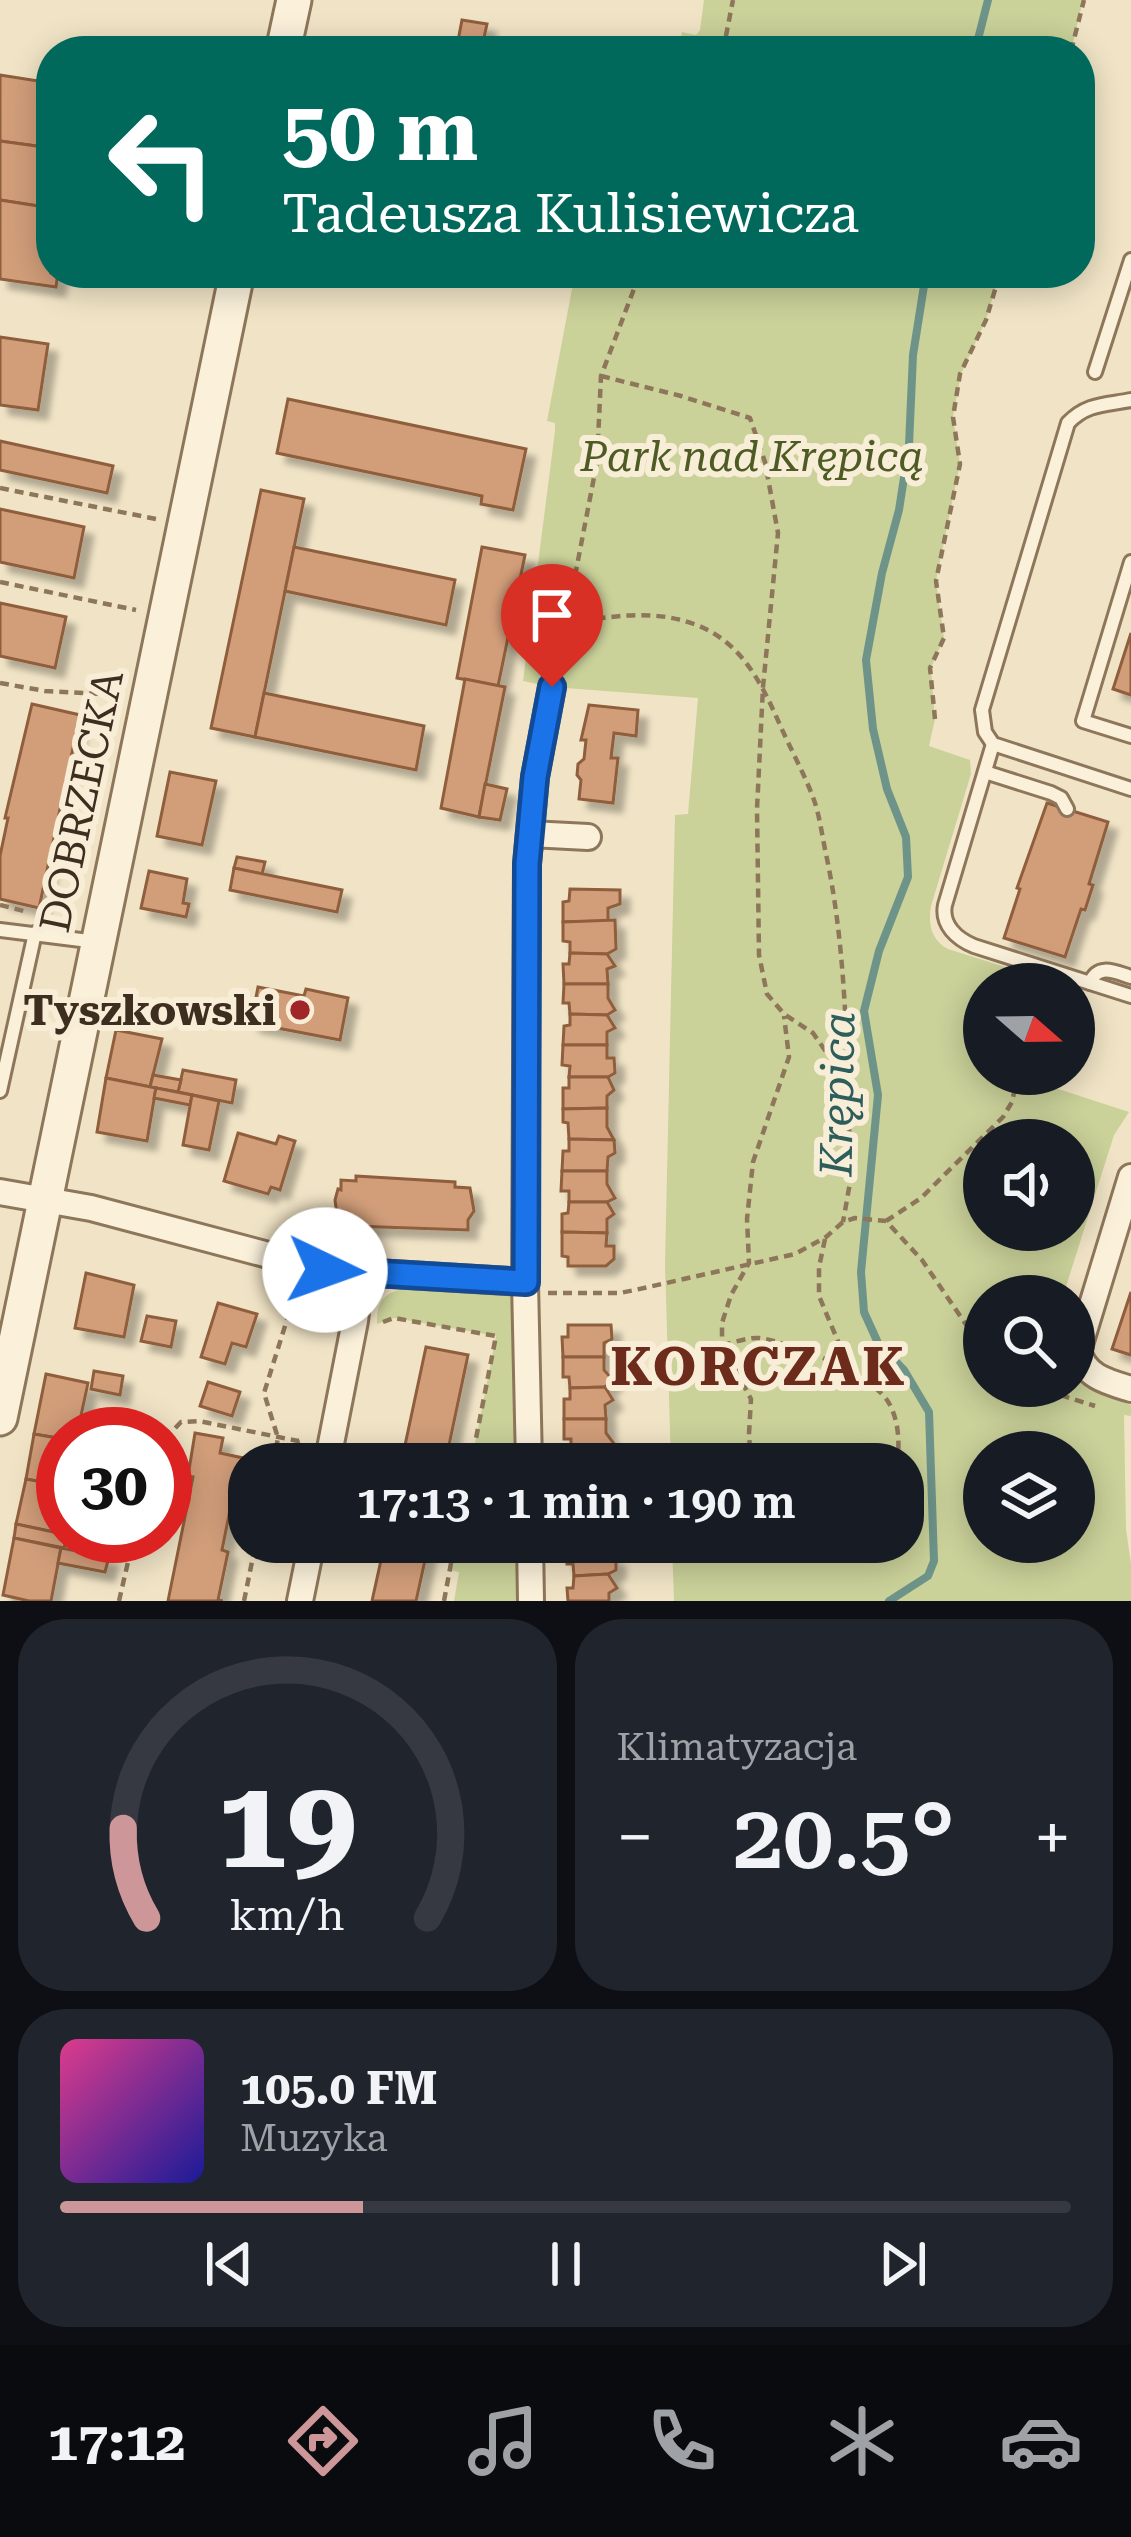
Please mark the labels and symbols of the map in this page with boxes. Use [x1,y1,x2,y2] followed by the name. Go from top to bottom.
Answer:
[579,432,924,481] park label: Park nad Krępicą
[501,564,603,687] pin
[30,665,133,936] street label: DOBRZECKA
[963,963,1095,1095] north arrow
[23,986,276,1035] place label: Tyszkowski
[287,997,313,1023] marker: Tyszkowski
[810,1011,865,1178] water label: Krępica
[262,1207,388,1333] position arrow
[610,1335,908,1398] district label: KORCZAK
[36,1407,192,1563] speed limit sign: 30

